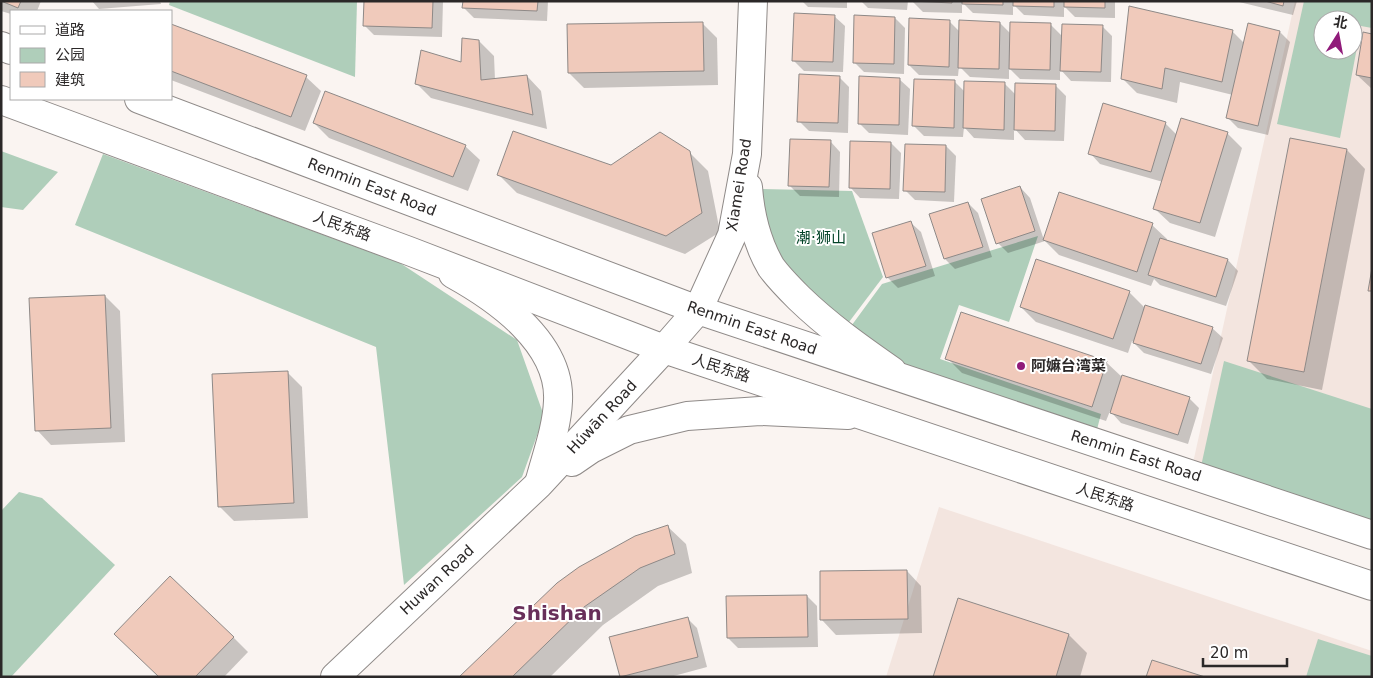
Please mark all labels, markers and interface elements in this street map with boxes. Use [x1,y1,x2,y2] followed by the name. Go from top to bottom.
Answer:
[10,10,172,100] legend
[1313,10,1363,60] north arrow
[1332,13,1349,31] text: 北
[55,21,85,39] text: 道路
[55,46,85,64] text: 公园
[55,71,85,89] text: 建筑
[723,137,755,233] street label: Xiamei Road
[305,154,439,220] street label: Renmin East Road
[311,207,373,245] street label: 人民东路
[796,229,846,247] park label: 潮·狮山
[685,297,819,359] street label: Renmin East Road
[690,350,752,386] street label: 人民东路
[1031,357,1106,375] place label: 阿嫲台湾菜
[1015,360,1027,372] marker: 阿嫲台湾菜
[563,376,641,458] street label: Húwān Road
[1068,426,1204,486] street label: Renmin East Road
[1074,479,1136,515] street label: 人民东路
[396,541,478,619] street label: Huwan Road
[512,601,602,625] district label: Shishan
[1203,636,1287,668] scale bar
[1210,644,1248,662] text: 20 m

